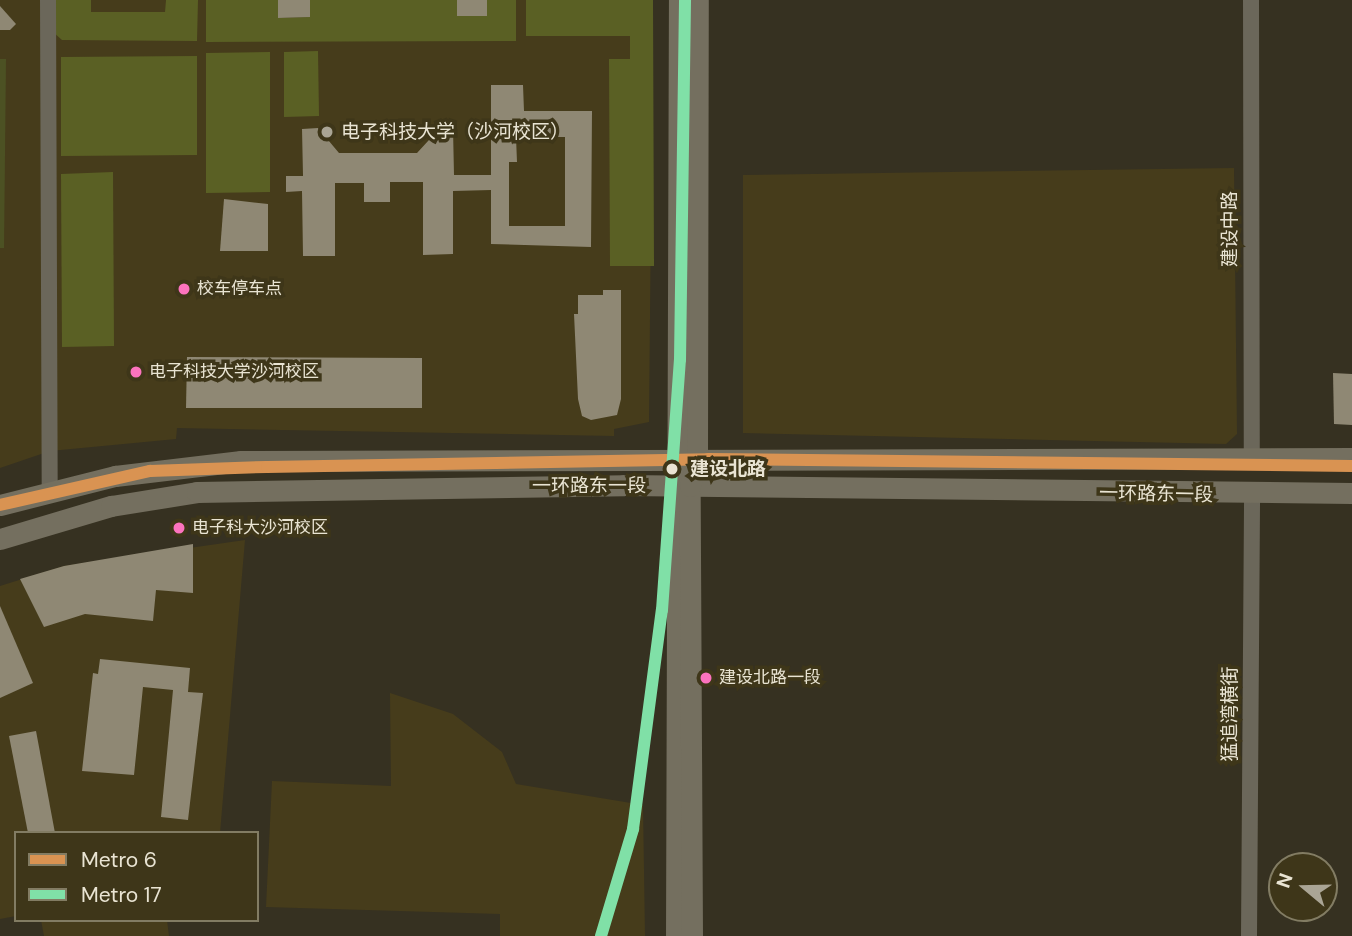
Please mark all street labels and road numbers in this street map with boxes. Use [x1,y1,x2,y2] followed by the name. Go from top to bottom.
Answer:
[1219,191,1241,267] street label: 建设中路
[532,475,646,497] street label: 一环路东一段
[1099,482,1213,506] street label: 一环路东一段
[1219,667,1241,761] street label: 猛追湾横街

